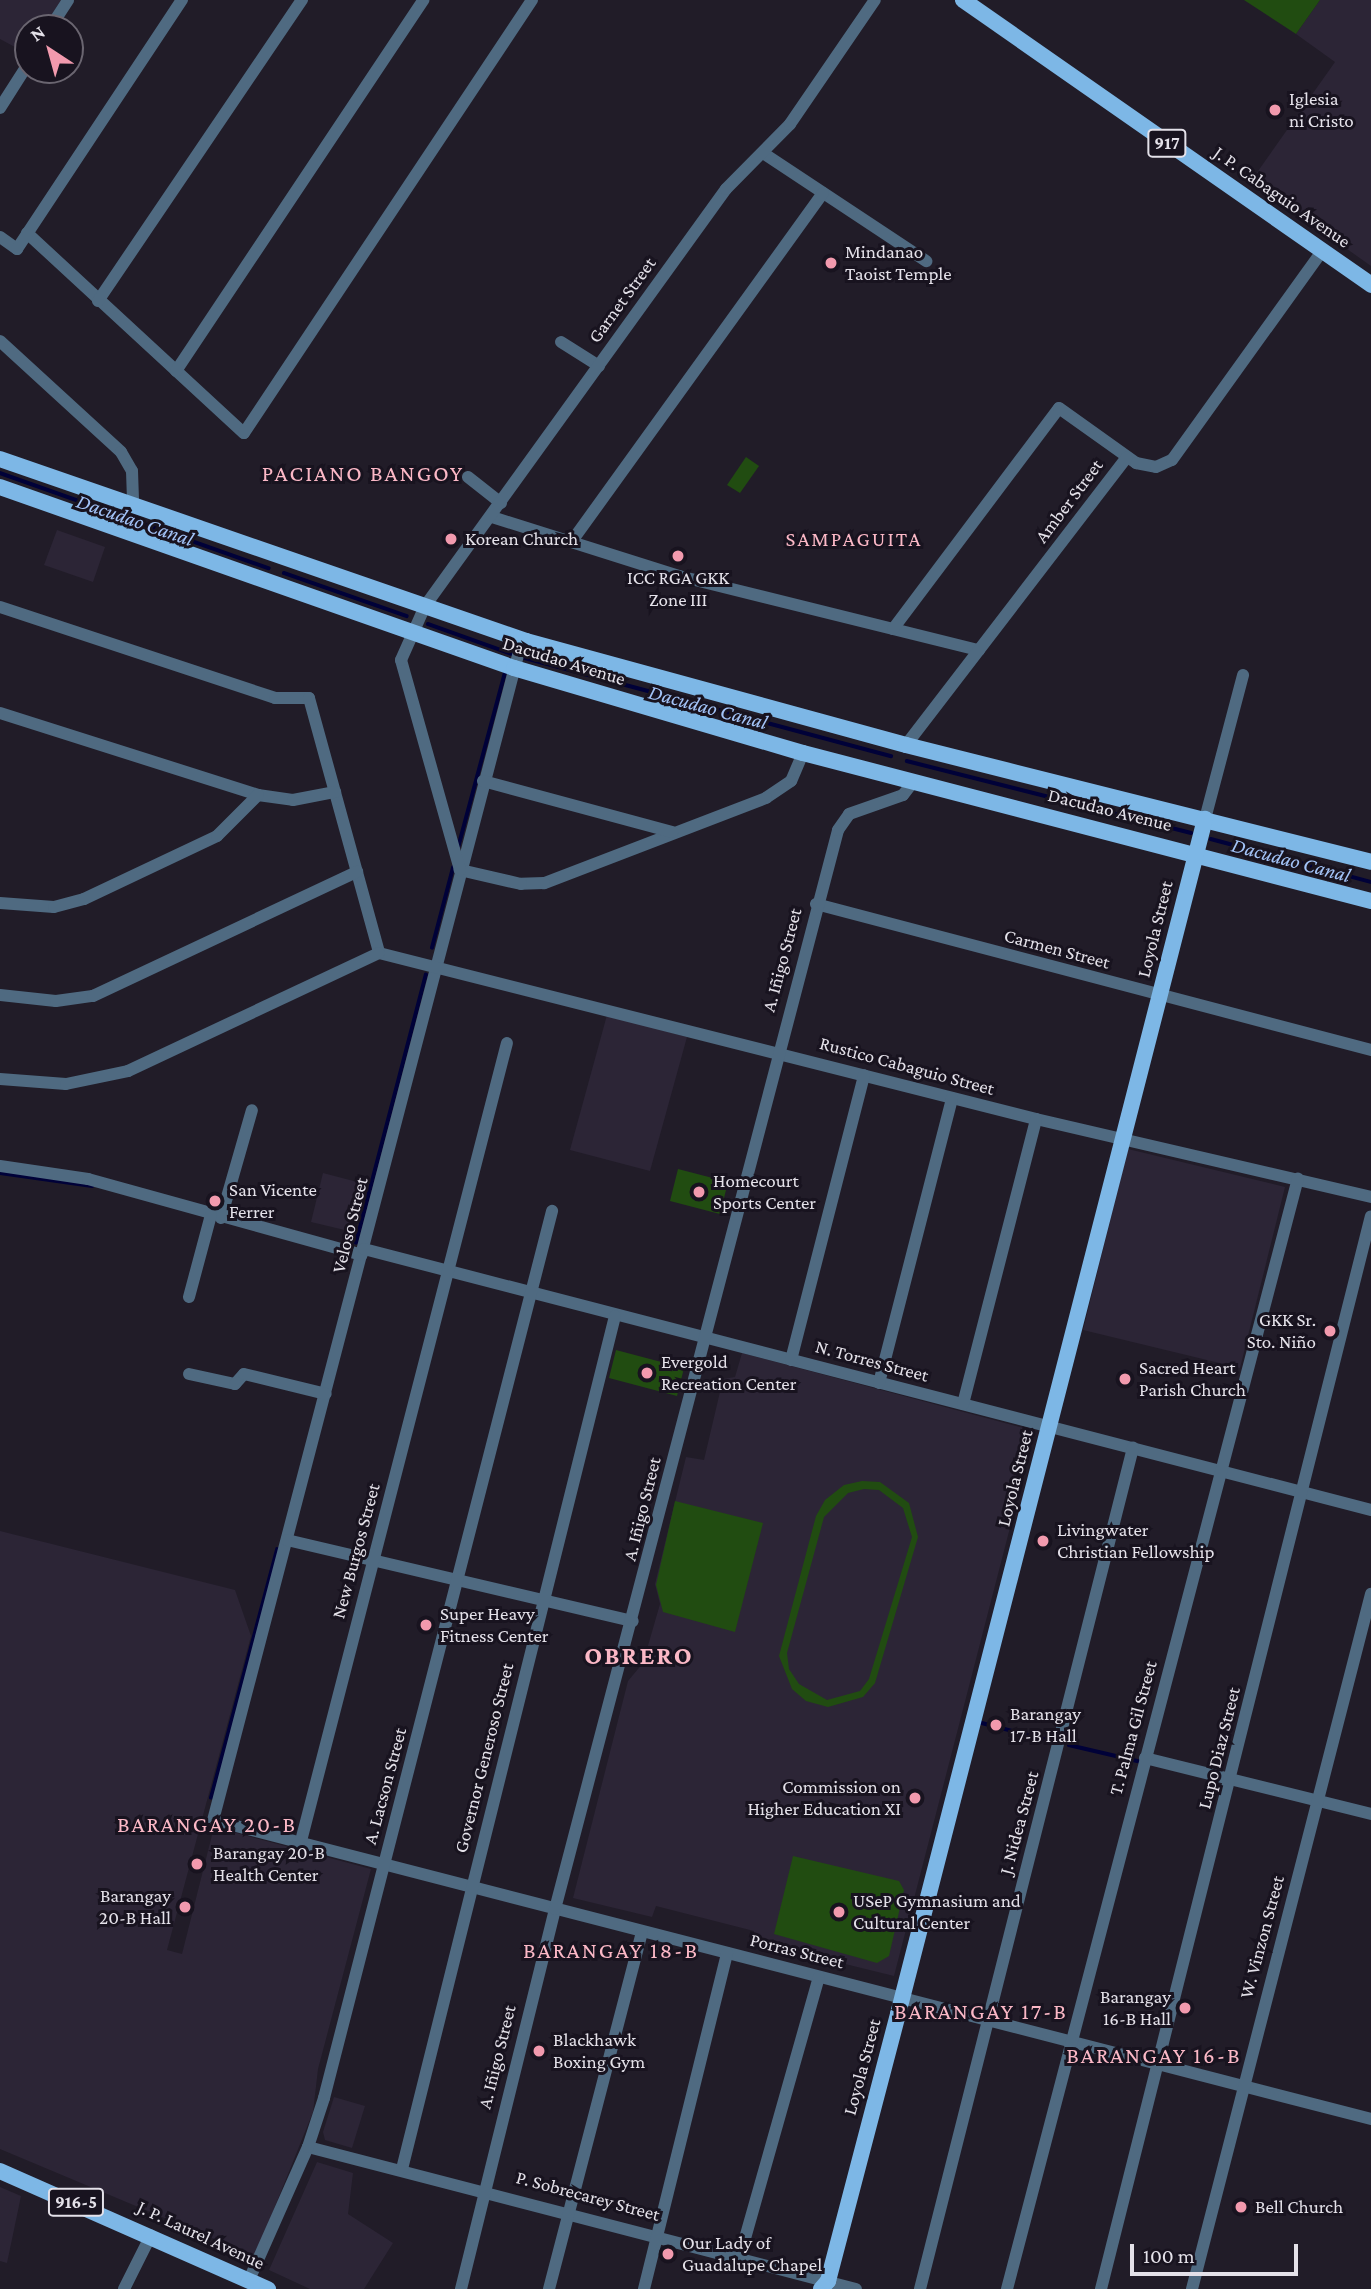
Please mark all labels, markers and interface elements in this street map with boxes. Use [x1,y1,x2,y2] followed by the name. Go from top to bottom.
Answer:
[14,14,84,84] north arrow
[26,21,49,46] text: N
[1289,88,1354,132] place label: Iglesia ni Cristo
[1267,102,1283,118] marker: Iglesia ni Cristo
[1146,128,1188,158] road number: 917
[1209,141,1355,253] street label: J. P. Cabaguio Avenue
[845,241,952,285] place label: Mindanao Taoist Temple
[583,253,661,347] street label: Garnet Street
[823,255,839,271] marker: Mindanao Taoist Temple
[1030,455,1108,547] street label: Amber Street
[264,459,462,487] district label: PACIANO BANGOY
[73,488,197,552] water label: Dacudao Canal
[787,526,921,552] district label: SAMPAGUITA
[465,528,578,550] place label: Korean Church
[443,531,459,547] marker: Korean Church
[670,548,686,564] marker: ICC RGA GKK Zone III
[627,567,729,611] place label: ICC RGA GKK Zone III
[500,632,628,690] street label: Dacudao Avenue
[646,679,770,735] water label: Dacudao Canal
[1046,784,1174,836] street label: Dacudao Avenue
[1229,832,1353,888] water label: Dacudao Canal
[1132,878,1178,980] street label: Loyola Street
[757,906,807,1014] street label: A. Iñigo Street
[1002,924,1112,974] street label: Carmen Street
[817,1032,997,1100] street label: Rustico Cabaguio Street
[713,1170,816,1214] place label: Homecourt Sports Center
[327,1175,373,1275] street label: Veloso Street
[229,1179,317,1223] place label: San Vicente Ferrer
[691,1184,707,1200] marker: Homecourt Sports Center
[207,1193,223,1209] marker: San Vicente Ferrer
[1247,1309,1316,1353] place label: GKK Sr. Sto. Niño
[1322,1323,1338,1339] marker: GKK Sr. Sto. Niño
[813,1335,931,1387] street label: N. Torres Street
[661,1351,796,1395] place label: Evergold Recreation Center
[1139,1357,1246,1401] place label: Sacred Heart Parish Church
[639,1365,655,1381] marker: Evergold Recreation Center
[1117,1371,1133,1387] marker: Sacred Heart Parish Church
[992,1427,1038,1529] street label: Loyola Street
[618,1455,666,1563] street label: A. Iñigo Street
[327,1481,385,1621] street label: New Burgos Street
[1057,1519,1215,1563] place label: Livingwater Christian Fellowship
[1035,1533,1051,1549] marker: Livingwater Christian Fellowship
[440,1603,548,1647] place label: Super Heavy Fitness Center
[418,1617,434,1633] marker: Super Heavy Fitness Center
[585,1640,693,1672] district label: OBRERO
[1104,1658,1162,1798] street label: T. Palma Gil Street
[449,1661,519,1855] street label: Governor Generoso Street
[1193,1685,1245,1811] street label: Lupo Diaz Street
[1010,1703,1081,1747] place label: Barangay 17-B Hall
[988,1717,1004,1733] marker: Barangay 17-B Hall
[358,1725,412,1847] street label: A. Lacson Street
[994,1769,1044,1877] street label: J. Nidea Street
[747,1776,901,1820] place label: Commission on Higher Education XI
[907,1790,923,1806] marker: Commission on Higher Education XI
[119,1810,295,1838] district label: BARANGAY 20-B
[213,1842,325,1886] place label: Barangay 20-B Health Center
[187,1854,207,1874] marker: Barangay 20-B Health Center
[1235,1873,1289,2001] street label: W. Vinzon Street
[99,1885,171,1929] place label: Barangay 20-B Hall
[853,1890,1021,1934] place label: USeP Gymnasium and Cultural Center
[177,1899,193,1915] marker: Barangay 20-B Hall
[831,1904,847,1920] marker: USeP Gymnasium and Cultural Center
[748,1928,846,1974] street label: Porras Street
[525,1936,697,1964] district label: BARANGAY 18-B
[1100,1986,1171,2030] place label: Barangay 16-B Hall
[896,1997,1066,2025] district label: BARANGAY 17-B
[1177,2000,1193,2016] marker: Barangay 16-B Hall
[473,2003,521,2111] street label: A. Iñigo Street
[838,2016,886,2118] street label: Loyola Street
[553,2029,645,2073] place label: Blackhawk Boxing Gym
[1068,2041,1240,2069] district label: BARANGAY 16-B
[531,2043,547,2059] marker: Blackhawk Boxing Gym
[514,2166,662,2226] street label: P. Sobrecarey Street
[46,2188,106,2216] road number: 916-5
[134,2196,268,2274] street label: J. P. Laurel Avenue
[1255,2196,1343,2218] place label: Bell Church
[1233,2199,1249,2215] marker: Bell Church
[1133,2230,1301,2274] scale bar
[682,2232,822,2276] place label: Our Lady of Guadalupe Chapel
[1143,2244,1195,2268] text: 100 m
[660,2246,676,2262] marker: Our Lady of Guadalupe Chapel

